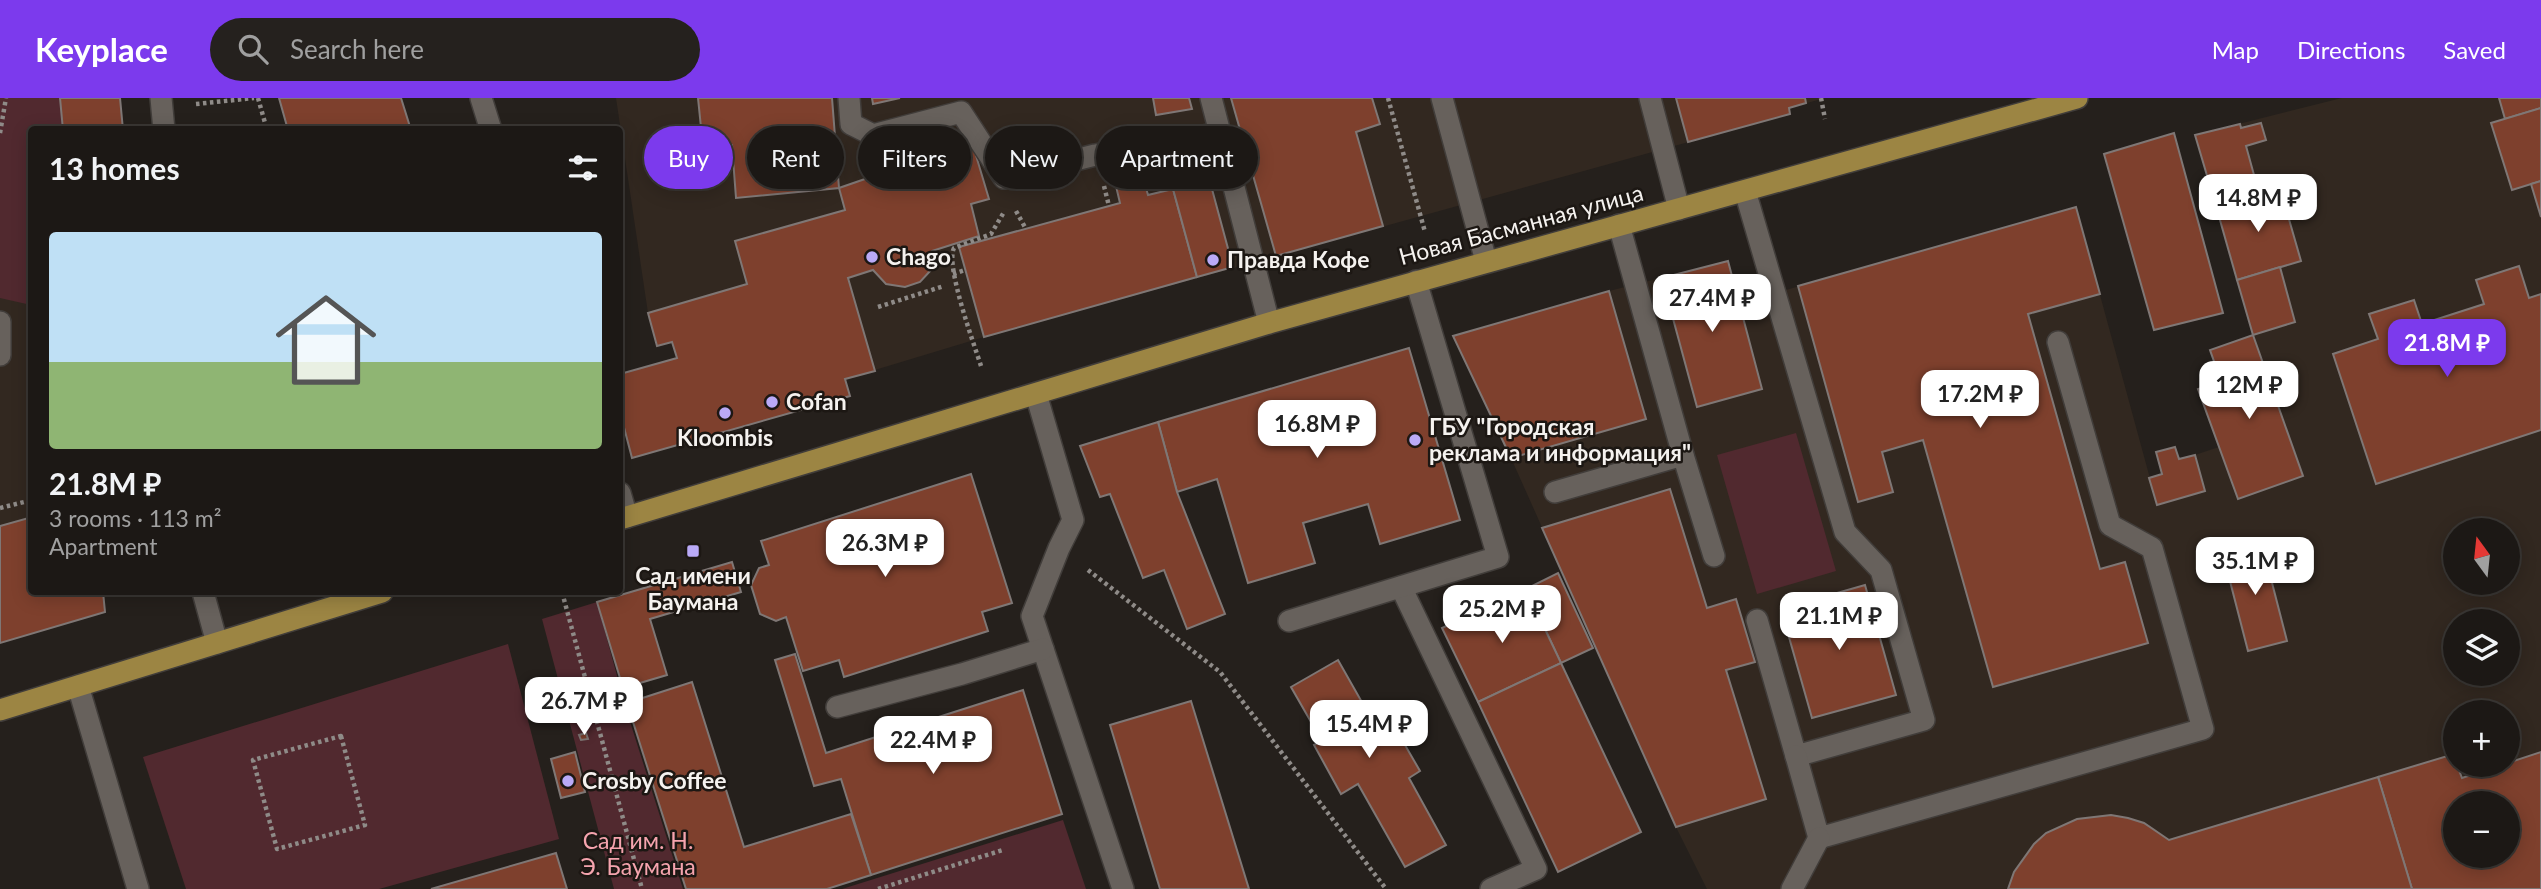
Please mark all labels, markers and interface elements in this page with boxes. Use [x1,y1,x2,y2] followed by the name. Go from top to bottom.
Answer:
[210,18,700,81] search box
[35,29,168,69] text: Keyplace
[234,30,272,68] icon: search
[290,33,424,65] text: Search here
[2212,35,2259,64] text: Map
[2297,35,2405,64] text: Directions
[2443,35,2506,64] text: Saved
[644,126,733,189] chip: Buy
[747,126,844,189] chip: Rent
[858,126,971,189] chip: Filters
[985,126,1082,189] chip: New
[1096,126,1258,189] chip: Apartment
[564,149,602,187] icon: filters
[49,150,180,186] text: 13 homes
[2193,174,2323,234] pin: 14.8M ₽
[1395,178,1646,270] street label: Новая Басманная улица
[2215,183,2301,211] text: 14.8M ₽
[886,242,951,270] place label: Chago
[1227,245,1369,273] place label: Правда Кофе
[864,249,880,265] marker: Chago
[1205,252,1221,268] marker: Правда Кофе
[1647,274,1777,334] pin: 27.4M ₽
[263,277,389,403] icon: home
[1669,283,1755,311] text: 27.4M ₽
[2382,320,2512,379] pin: 21.8M ₽
[2404,328,2490,356] text: 21.8M ₽
[2200,362,2298,421] pin: 12M ₽
[1915,370,2045,430] pin: 17.2M ₽
[2215,370,2283,398] text: 12M ₽
[1937,379,2023,407] text: 17.2M ₽
[786,387,847,415] place label: Cofan
[764,394,780,410] marker: Cofan
[1252,400,1382,460] pin: 16.8M ₽
[717,405,733,421] marker: Kloombis
[1274,409,1360,437] text: 16.8M ₽
[1429,412,1691,466] place label: ГБУ "Городская реклама и информация"
[677,423,773,451] place label: Kloombis
[1407,432,1423,448] marker: ГБУ "Городская реклама и информация"
[49,465,161,501] text: 21.8M ₽
[49,504,221,532] text: 3 rooms · 113 m²
[2443,518,2520,595] north arrow
[2443,518,2520,868] map controls
[820,519,950,579] pin: 26.3M ₽
[842,528,928,556] text: 26.3M ₽
[49,532,157,560] text: Apartment
[2190,538,2320,597] pin: 35.1M ₽
[685,543,701,559] marker: Сад имени Баумана
[2212,546,2298,574] text: 35.1M ₽
[635,561,751,615] place label: Сад имени Баумана
[1437,586,1567,645] pin: 25.2M ₽
[1774,592,1904,652] pin: 21.1M ₽
[1459,594,1545,622] text: 25.2M ₽
[1796,601,1882,629] text: 21.1M ₽
[2443,609,2520,686] button: layers
[519,678,649,737] pin: 26.7M ₽
[541,686,627,714] text: 26.7M ₽
[1304,700,1434,760] pin: 15.4M ₽
[2443,700,2520,777] button: +
[1326,709,1412,737] text: 15.4M ₽
[868,716,998,776] pin: 22.4M ₽
[890,725,976,753] text: 22.4M ₽
[582,766,726,794] place label: Crosby Coffee
[560,773,576,789] marker: Crosby Coffee
[2443,791,2520,868] button: −
[580,826,696,880] park label: Сад им. Н. Э. Баумана

